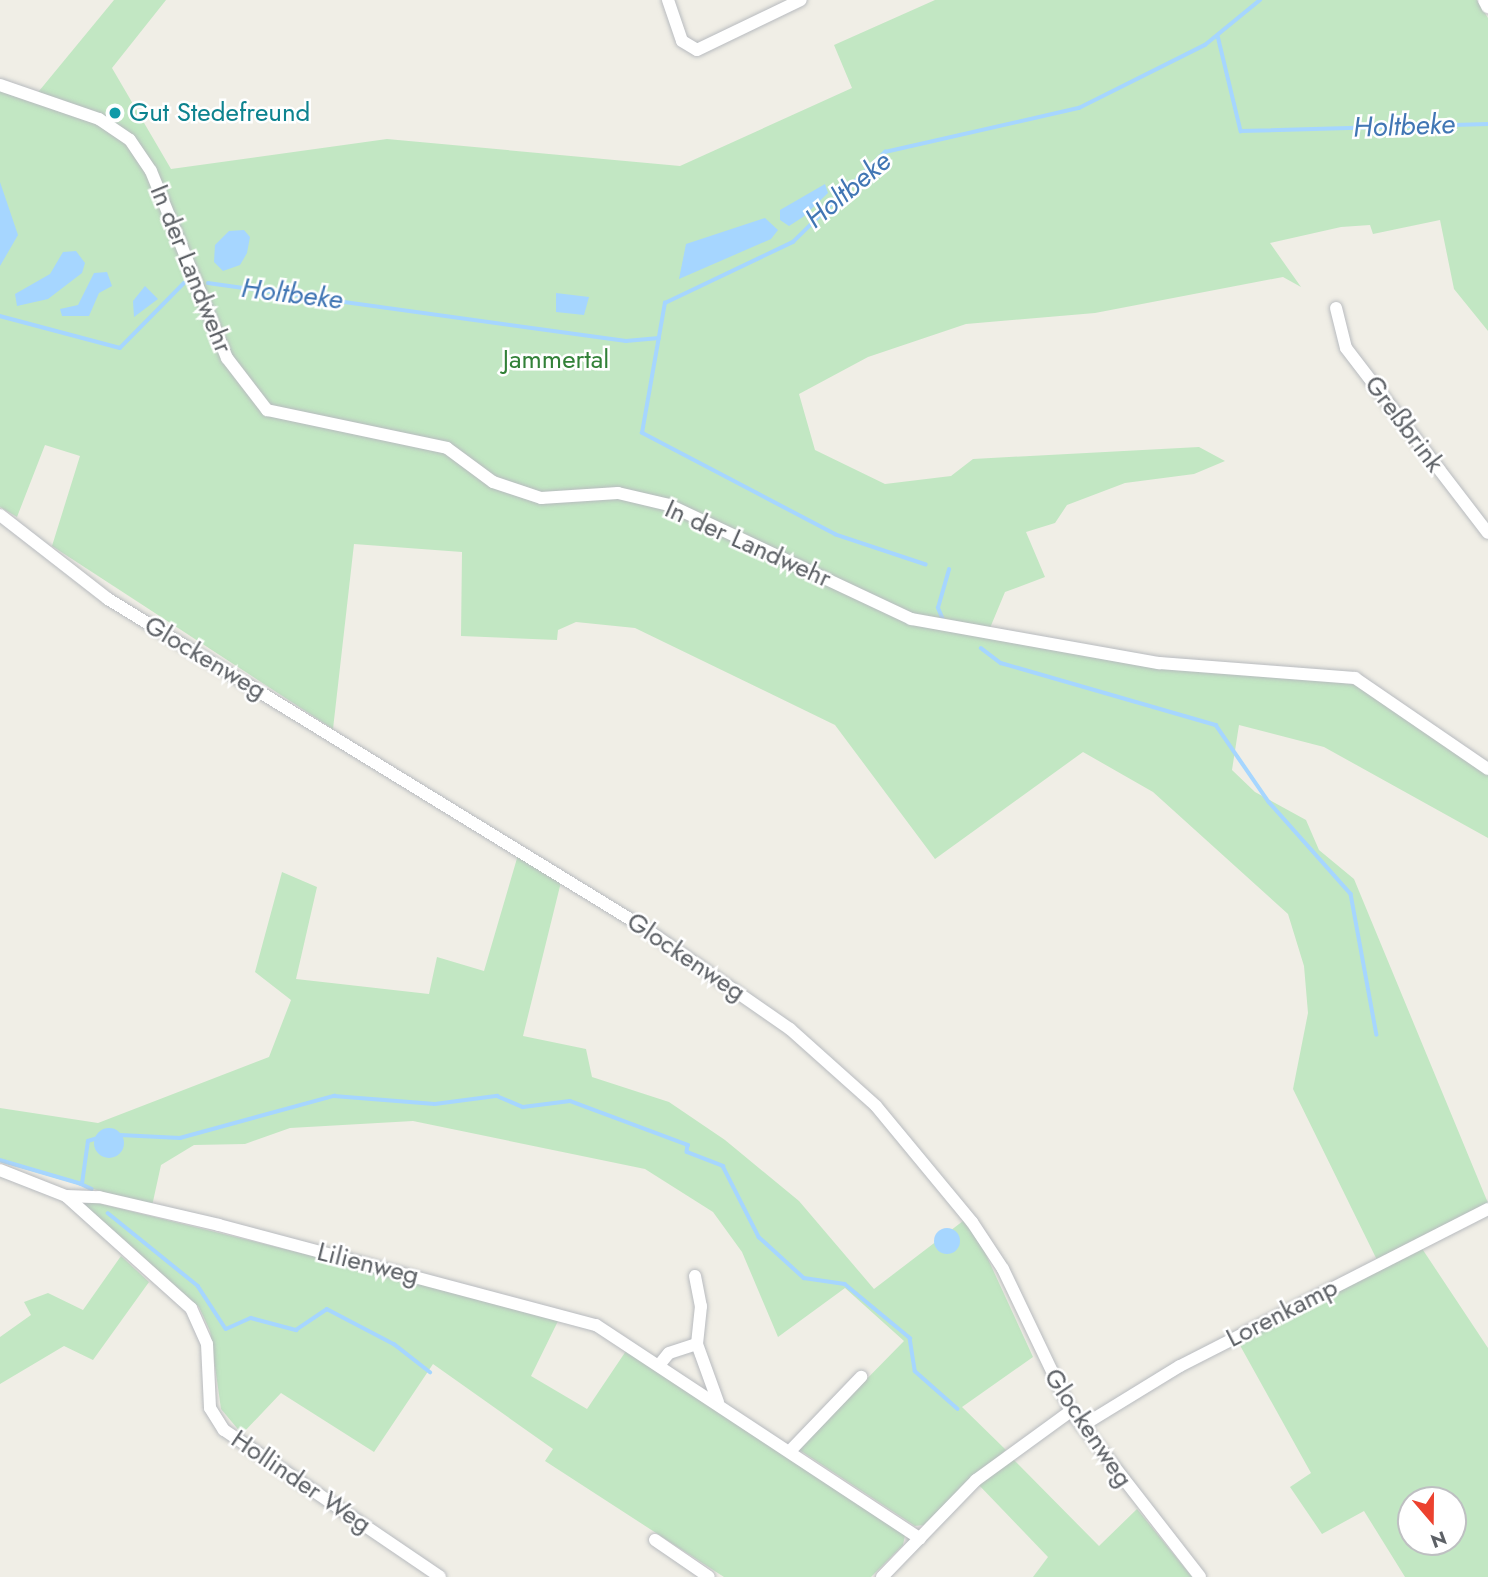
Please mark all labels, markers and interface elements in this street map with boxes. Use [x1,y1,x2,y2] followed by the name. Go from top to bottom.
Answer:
[129,97,310,129] place label: Gut Stedefreund
[107,105,123,121] marker: Gut Stedefreund
[1352,107,1456,145] water label: Holtbeke
[798,144,898,236] water label: Holtbeke
[143,180,239,358] street label: In der Landwehr
[239,271,345,317] water label: Holtbeke
[503,344,609,376] park label: Jammertal
[1358,370,1450,478] street label: Greßbrink
[660,493,836,595] street label: In der Landwehr
[139,610,271,706] street label: Glockenweg
[621,906,751,1008] street label: Glockenweg
[314,1236,422,1292] street label: Lilienweg
[1221,1272,1343,1354] street label: Lorenkamp
[1037,1363,1139,1493] street label: Glockenweg
[225,1424,377,1540] street label: Hollinder Weg
[1397,1486,1467,1556] north arrow
[1427,1524,1450,1555] text: N

